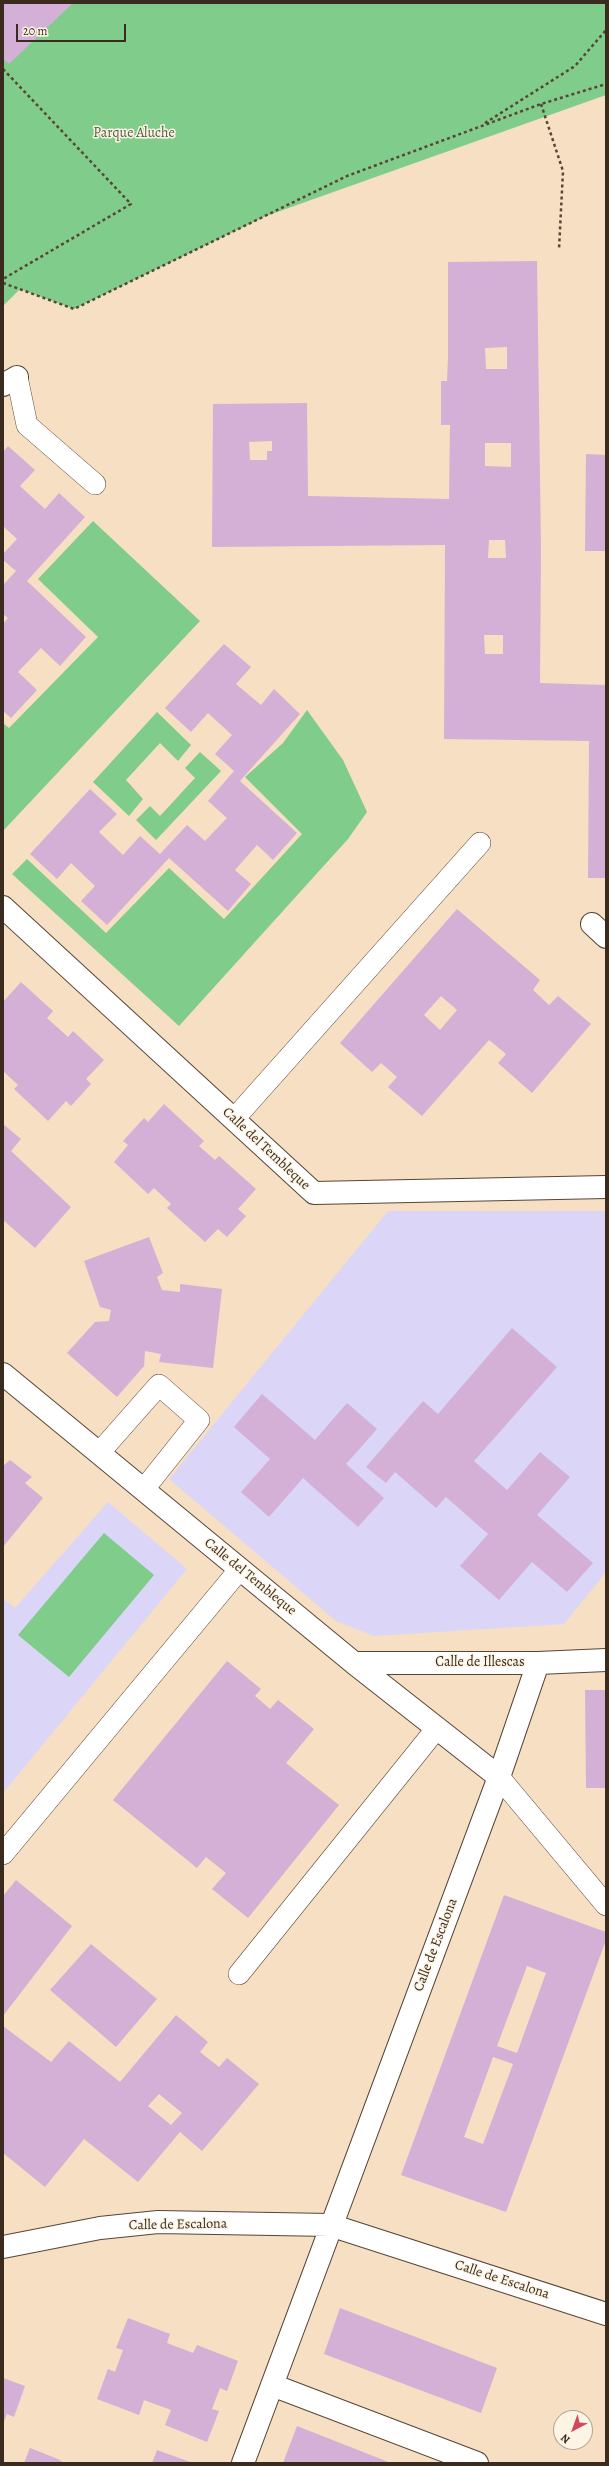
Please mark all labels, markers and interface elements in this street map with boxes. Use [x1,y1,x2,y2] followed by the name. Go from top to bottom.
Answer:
[18,16,128,42] scale bar
[23,23,47,39] text: 20 m
[93,126,175,142] park label: Parque Aluche
[219,1104,313,1194] street label: Calle del Tembleque
[201,1535,299,1619] street label: Calle del Tembleque
[435,1655,525,1671] street label: Calle de Illescas
[411,1896,461,1994] street label: Calle de Escalona
[129,2216,227,2234] street label: Calle de Escalona
[453,2257,551,2303] street label: Calle de Escalona
[553,2410,593,2450] north arrow
[558,2430,573,2447] text: N

